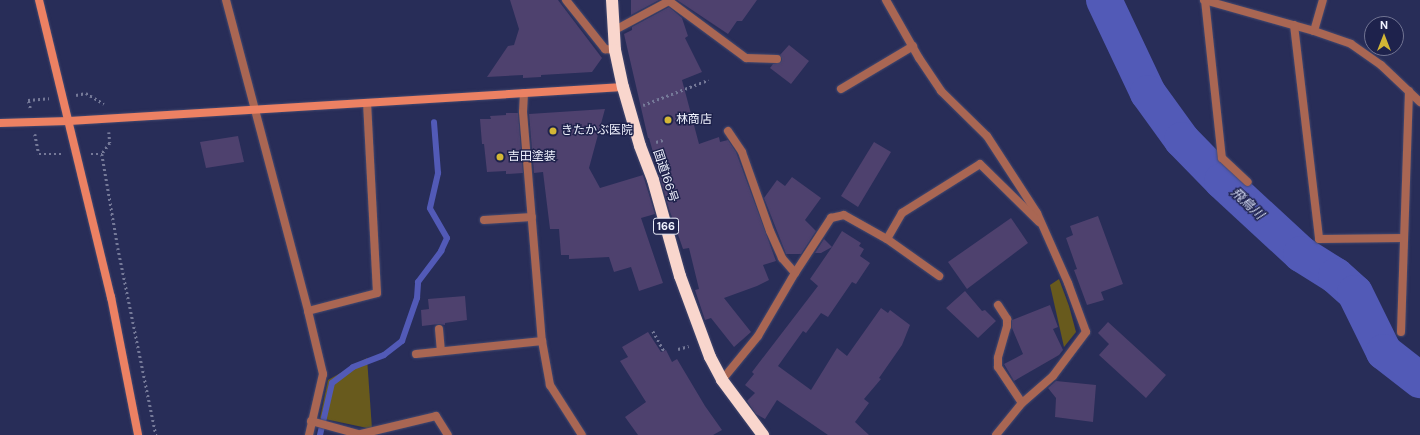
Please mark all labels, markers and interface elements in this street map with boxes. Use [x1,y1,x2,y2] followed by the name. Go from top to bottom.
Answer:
[1364,16,1404,56] north arrow
[1380,18,1388,32] text: N
[676,113,712,127] place label: 林商店
[663,115,673,125] marker: 林商店
[561,124,633,138] place label: きたかぶ医院
[548,126,558,136] marker: きたかぶ医院
[650,148,680,204] street label: 国道166号
[508,150,556,164] place label: 吉田塗装
[495,152,505,162] marker: 吉田塗装
[1227,185,1267,223] water label: 飛鳥川
[653,217,679,235] road number: 166

